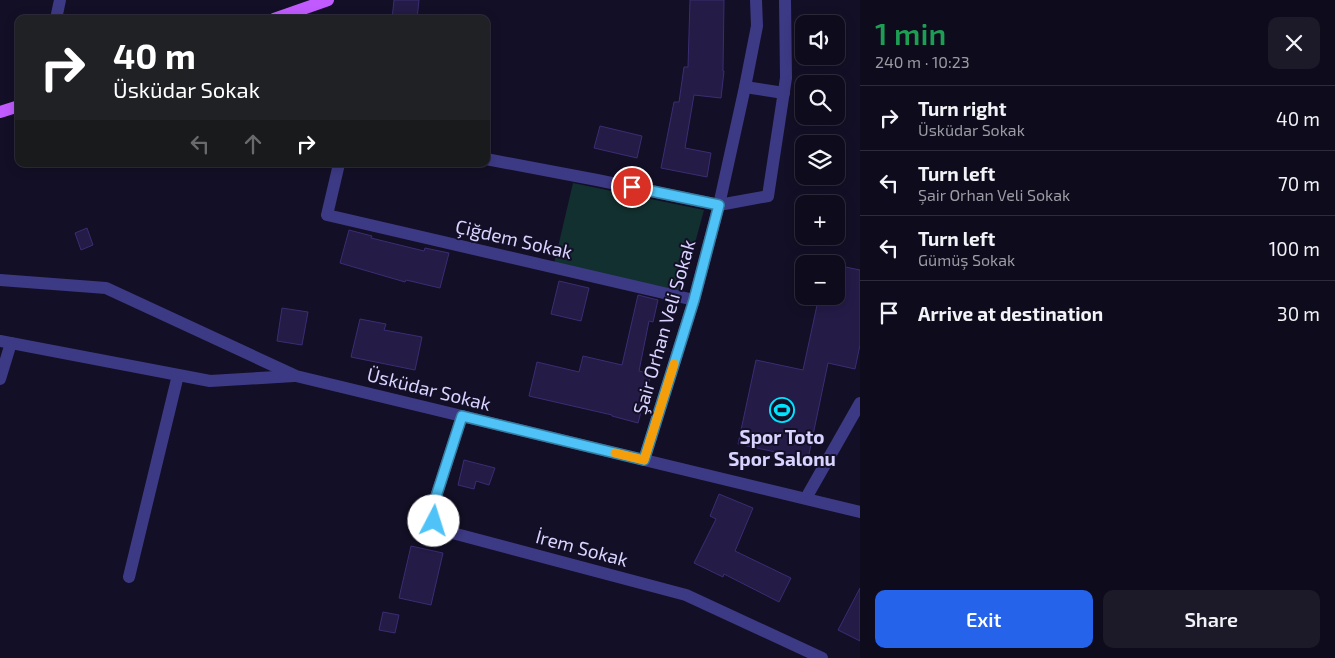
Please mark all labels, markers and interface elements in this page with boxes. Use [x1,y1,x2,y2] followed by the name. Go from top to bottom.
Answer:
[795,15,845,305] map controls
[795,15,845,65] button: sound
[875,15,946,51] text: 1 min
[1268,17,1320,69] button: close
[113,34,196,76] text: 40 m
[30,35,95,100] icon: right
[875,52,970,71] text: 240 m · 10:23
[795,75,845,125] button: search
[113,76,260,102] text: Üsküdar Sokak
[918,97,1006,120] text: Turn right
[875,104,903,132] icon: right
[1276,107,1320,130] text: 40 m
[918,120,1025,139] text: Üsküdar Sokak
[186,130,214,158] icon: left
[239,130,267,158] icon: ahead
[292,130,320,158] icon: right
[795,135,845,185] button: layers
[918,162,995,185] text: Turn left
[611,166,653,208] pin
[875,169,903,197] icon: left
[1278,172,1320,195] text: 70 m
[618,173,646,201] icon: arrive
[918,185,1070,204] text: Şair Orhan Veli Sokak
[795,195,845,245] button: +
[453,214,575,264] street label: Çiğdem Sokak
[918,227,995,250] text: Turn left
[875,234,903,262] icon: left
[628,237,701,417] street label: Şair Orhan Veli Sokak
[1269,237,1320,260] text: 100 m
[918,250,1015,269] text: Gümüş Sokak
[795,255,845,305] button: −
[875,299,903,327] icon: arrive
[918,302,1103,325] text: Arrive at destination
[1277,302,1320,325] text: 30 m
[365,362,494,415] street label: Üsküdar Sokak
[769,397,795,423] sports icon: Spor Toto Spor Salonu
[728,425,836,470] place label: Spor Toto Spor Salonu
[407,494,459,546] position arrow
[533,524,631,571] street label: İrem Sokak
[875,590,1093,648] button: Exit
[1103,590,1320,648] button: Share

